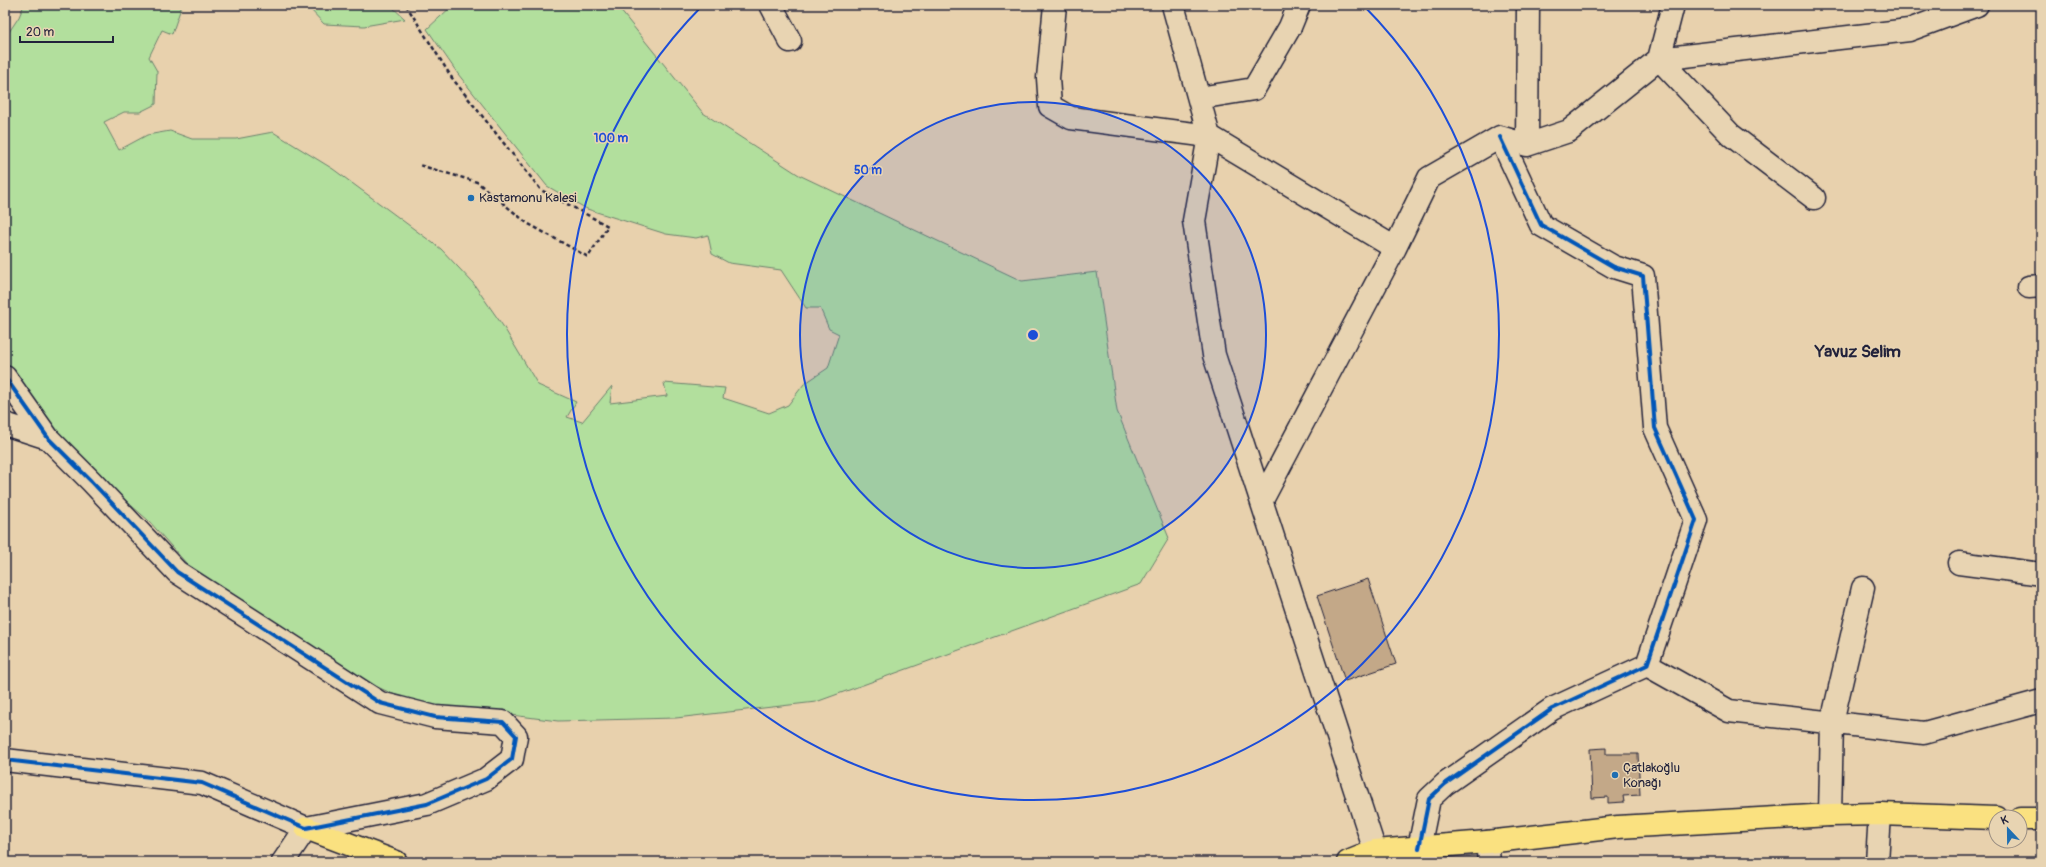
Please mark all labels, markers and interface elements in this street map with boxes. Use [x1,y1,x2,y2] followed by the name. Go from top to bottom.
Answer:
[20,18,113,44] scale bar
[26,25,55,40] text: 20 m
[594,131,629,146] text: 100 m
[854,163,882,178] text: 50 m
[479,190,577,206] place label: Kastamonu Kalesi
[466,193,476,203] marker: Kastamonu Kalesi
[1026,328,1040,342] centre of rings
[1814,341,1901,362] district label: Yavuz Selim
[1623,760,1680,791] place label: Çatlakoğlu Konağı
[1610,770,1620,780] marker: Çatlakoğlu Konağı
[1988,809,2028,849] north arrow
[1999,813,2010,827] text: K

